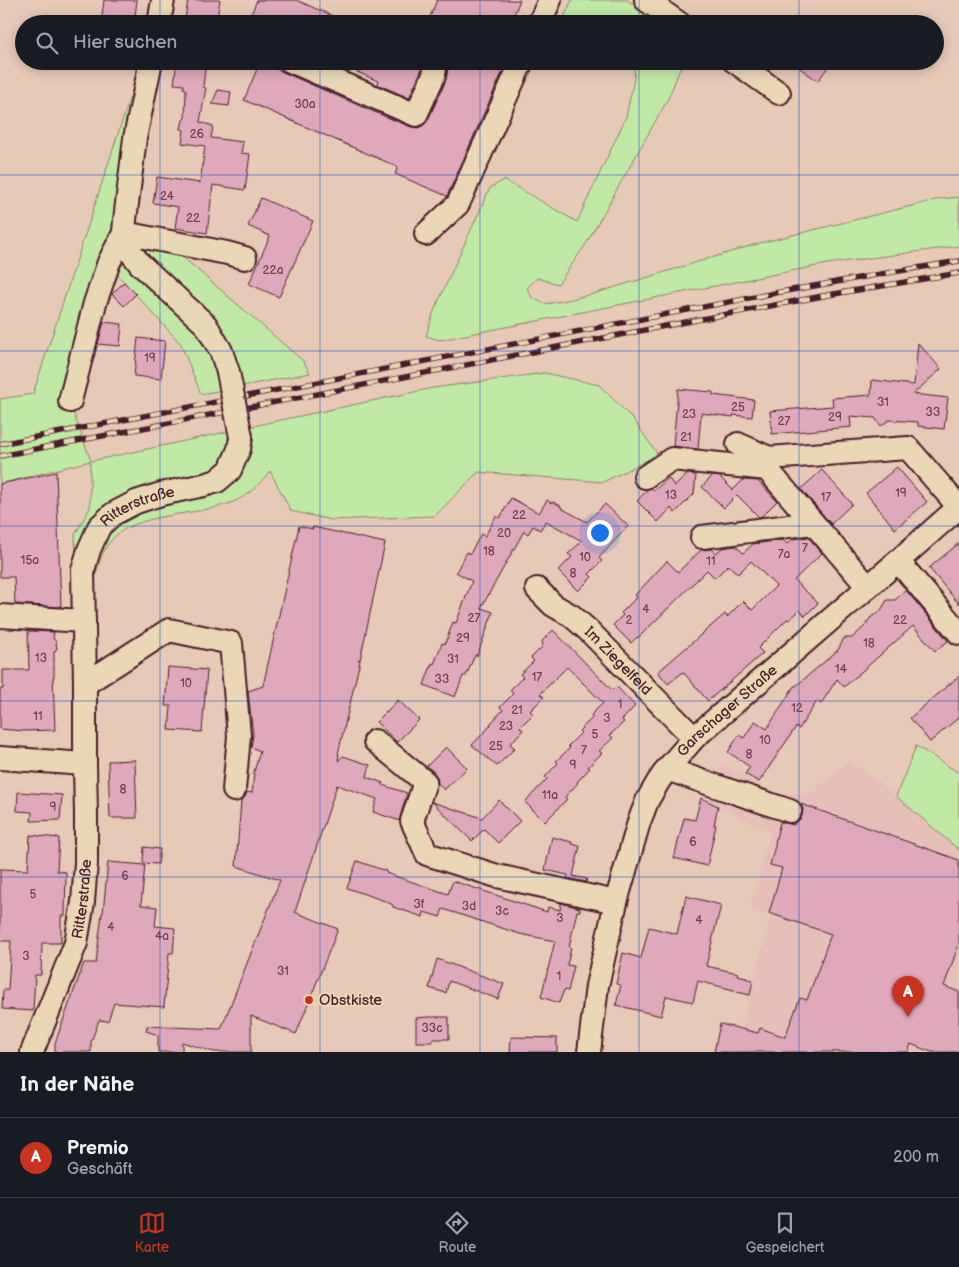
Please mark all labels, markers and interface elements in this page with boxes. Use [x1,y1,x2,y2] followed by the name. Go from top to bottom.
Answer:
[15,15,944,70] search box
[33,29,61,57] icon: search
[73,31,177,54] text: Hier suchen
[294,97,316,112] house number: 30a
[190,127,204,142] house number: 26
[160,189,175,204] house number: 24
[186,211,200,226] house number: 22
[263,263,284,278] house number: 22a
[144,351,156,366] house number: 19
[877,395,889,410] house number: 31
[731,400,745,415] house number: 25
[926,405,940,420] house number: 33
[682,407,696,422] house number: 23
[828,410,842,425] house number: 29
[778,414,791,429] house number: 27
[680,430,692,445] house number: 21
[96,482,176,531] street label: Ritterstraße
[895,486,907,501] house number: 19
[665,488,677,503] house number: 13
[821,490,831,505] house number: 17
[512,508,526,523] house number: 22
[587,520,613,546] your location
[497,526,511,541] house number: 20
[802,541,808,556] house number: 7
[483,544,495,559] house number: 18
[778,547,791,562] house number: 7a
[579,550,591,565] house number: 10
[21,553,39,568] house number: 15a
[706,554,716,569] house number: 11
[570,566,577,581] house number: 8
[642,602,650,617] house number: 4
[468,611,481,626] house number: 27
[625,613,633,628] house number: 2
[893,613,907,628] house number: 22
[581,622,656,699] street label: Im Ziegelfeld
[456,631,470,646] house number: 29
[863,636,875,651] house number: 18
[35,651,47,666] house number: 13
[447,652,459,667] house number: 31
[673,661,781,761] street label: Garschager Straße
[835,662,848,677] house number: 14
[532,670,542,685] house number: 17
[435,672,449,687] house number: 33
[180,676,192,691] house number: 10
[618,697,622,712] house number: 1
[791,701,803,716] house number: 12
[511,703,523,718] house number: 21
[33,709,43,724] house number: 11
[603,711,611,726] house number: 3
[499,719,513,734] house number: 23
[592,727,599,742] house number: 5
[759,733,771,748] house number: 10
[489,739,503,754] house number: 25
[581,743,587,758] house number: 7
[746,747,753,762] house number: 8
[570,758,577,773] house number: 9
[120,782,127,797] house number: 8
[542,788,558,803] house number: 11a
[50,800,57,815] house number: 9
[689,835,697,850] house number: 6
[67,858,96,940] street label: Ritterstraße
[121,869,129,884] house number: 6
[30,887,37,902] house number: 5
[413,897,425,912] house number: 3f
[462,899,476,914] house number: 3d
[495,904,509,919] house number: 3c
[556,911,564,926] house number: 3
[695,913,703,928] house number: 4
[107,920,115,935] house number: 4
[155,929,169,944] house number: 4a
[22,949,30,964] house number: 3
[277,964,289,979] house number: 31
[557,969,561,984] house number: 1
[892,976,924,1017] pin: A
[319,991,382,1010] place label: Obstkiste
[303,994,315,1006] marker: Obstkiste
[421,1021,443,1036] house number: 33c
[20,1072,134,1097] text: In der Nähe
[67,1137,129,1160] text: Premio
[31,1148,41,1167] text: A
[893,1148,939,1167] text: 200 m
[67,1160,133,1179] text: Geschäft
[135,1209,169,1256] tab: Karte
[439,1209,476,1256] tab: Route
[746,1209,824,1256] tab: Gespeichert

